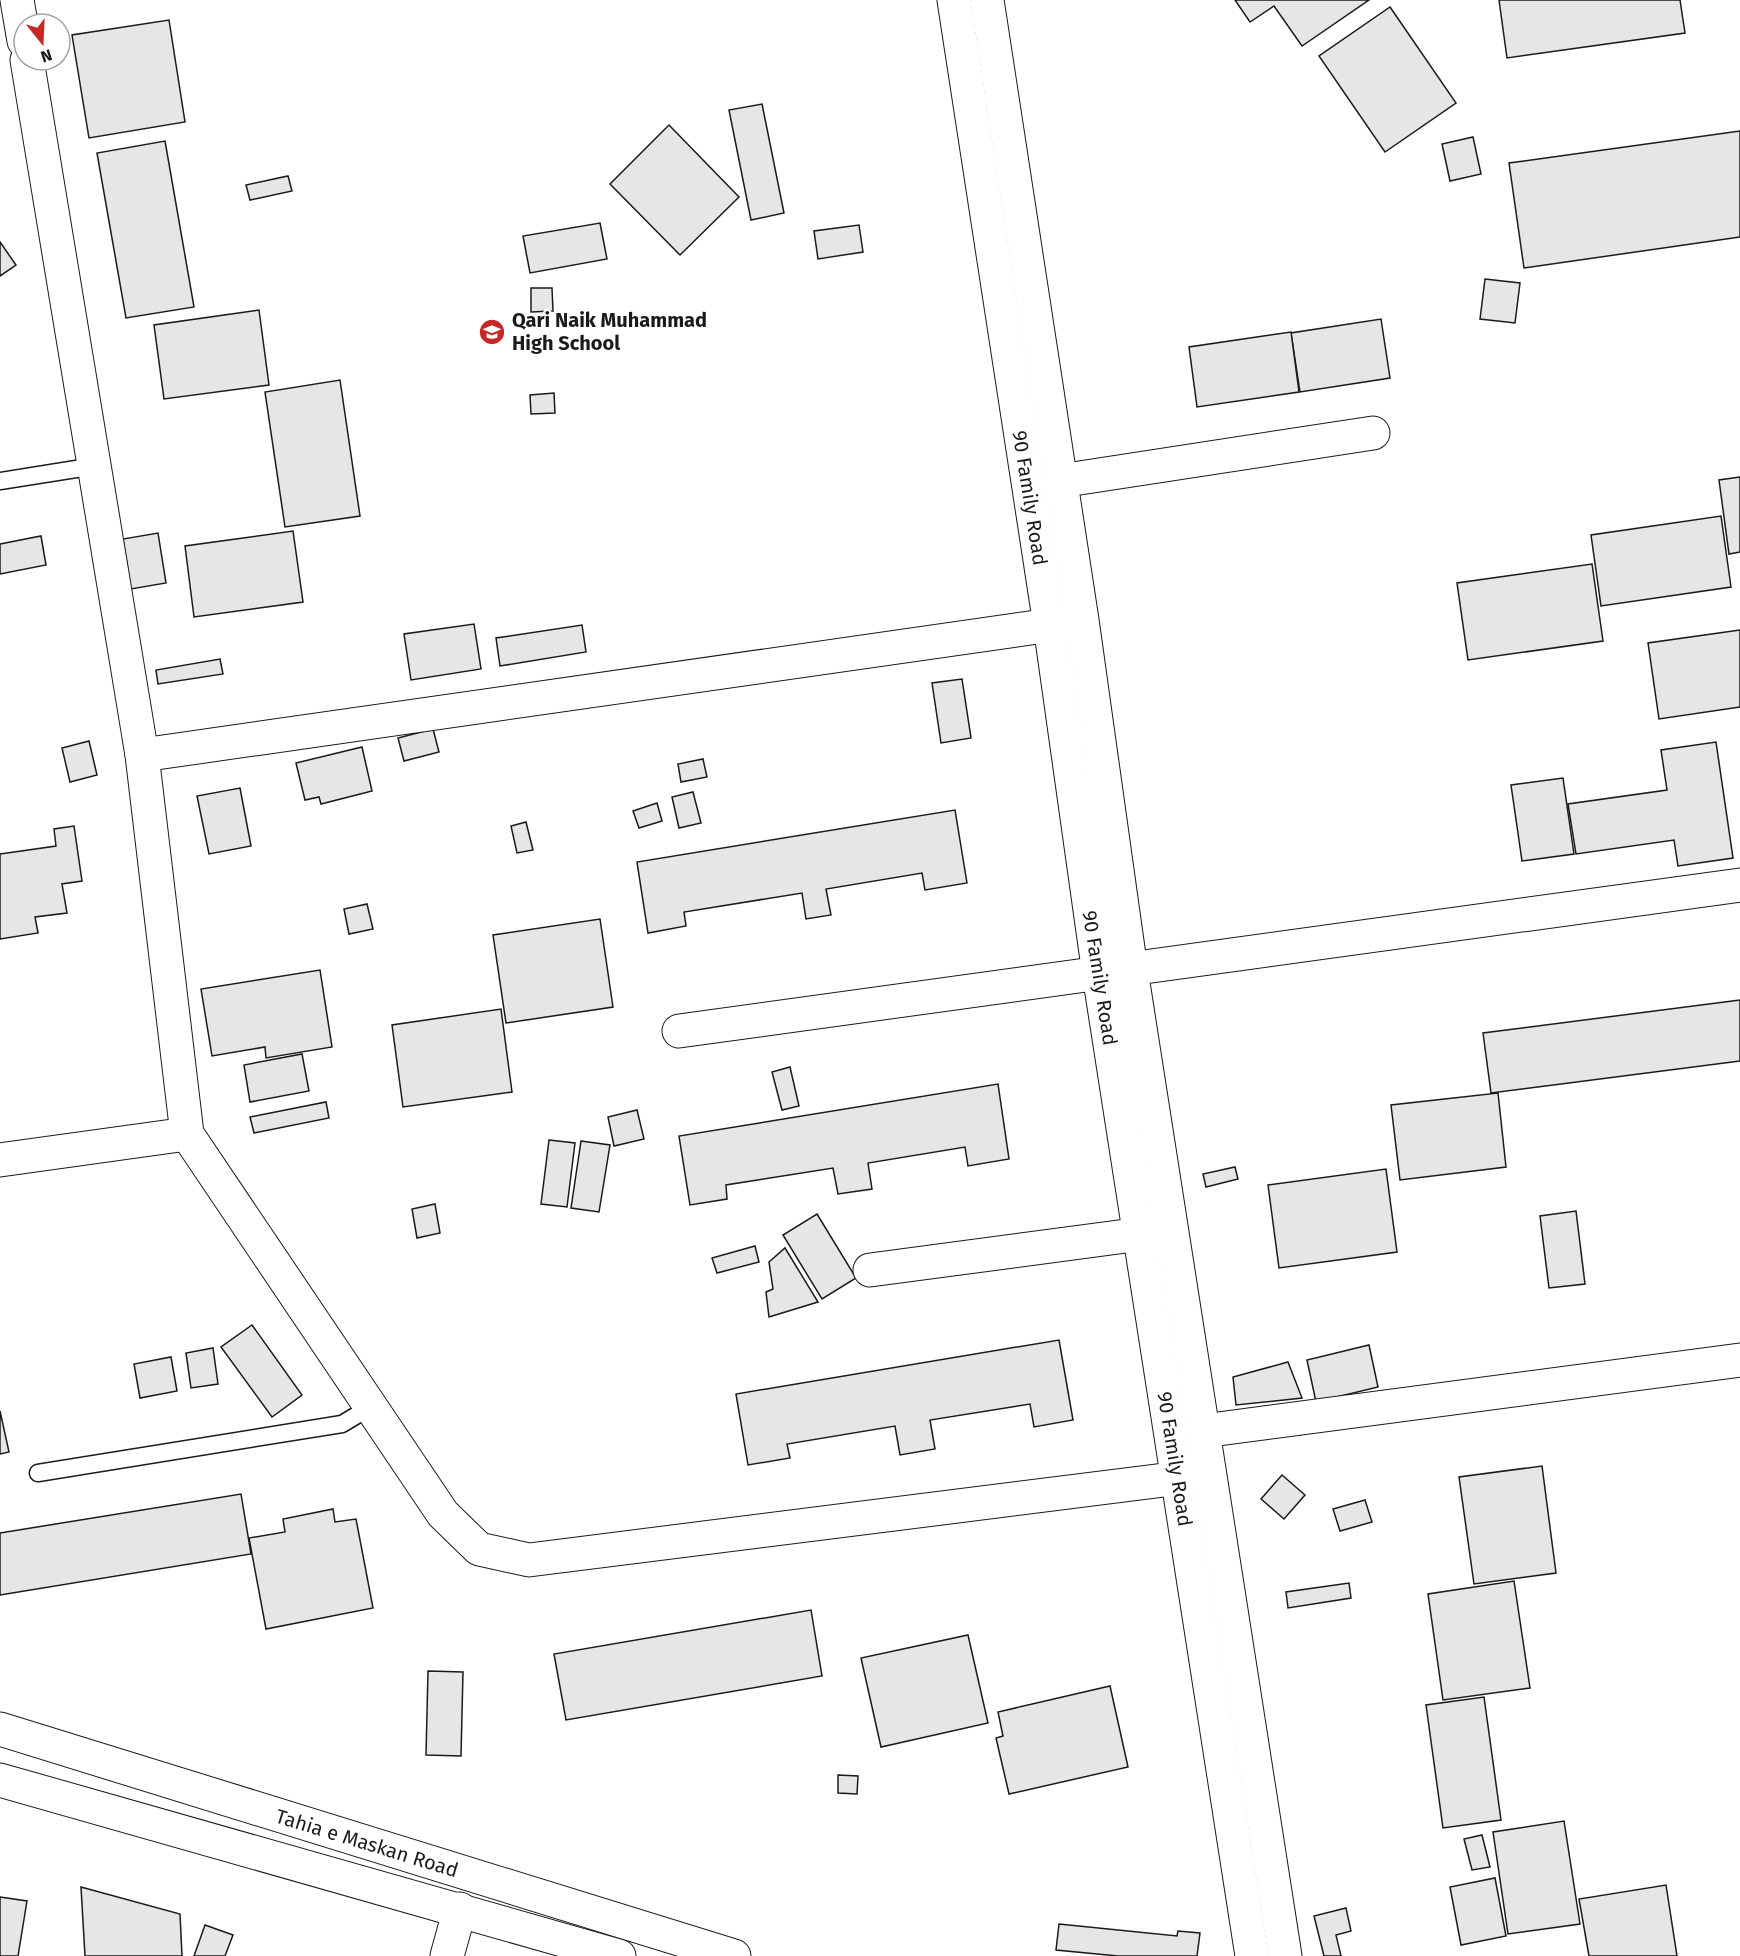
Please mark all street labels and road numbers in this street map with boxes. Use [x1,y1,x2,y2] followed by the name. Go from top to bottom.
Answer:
[1007,429,1053,567] street label: 90 Family Road
[1077,909,1123,1047] street label: 90 Family Road
[1152,1390,1198,1528] street label: 90 Family Road
[273,1804,461,1882] street label: Tahia e Maskan Road

